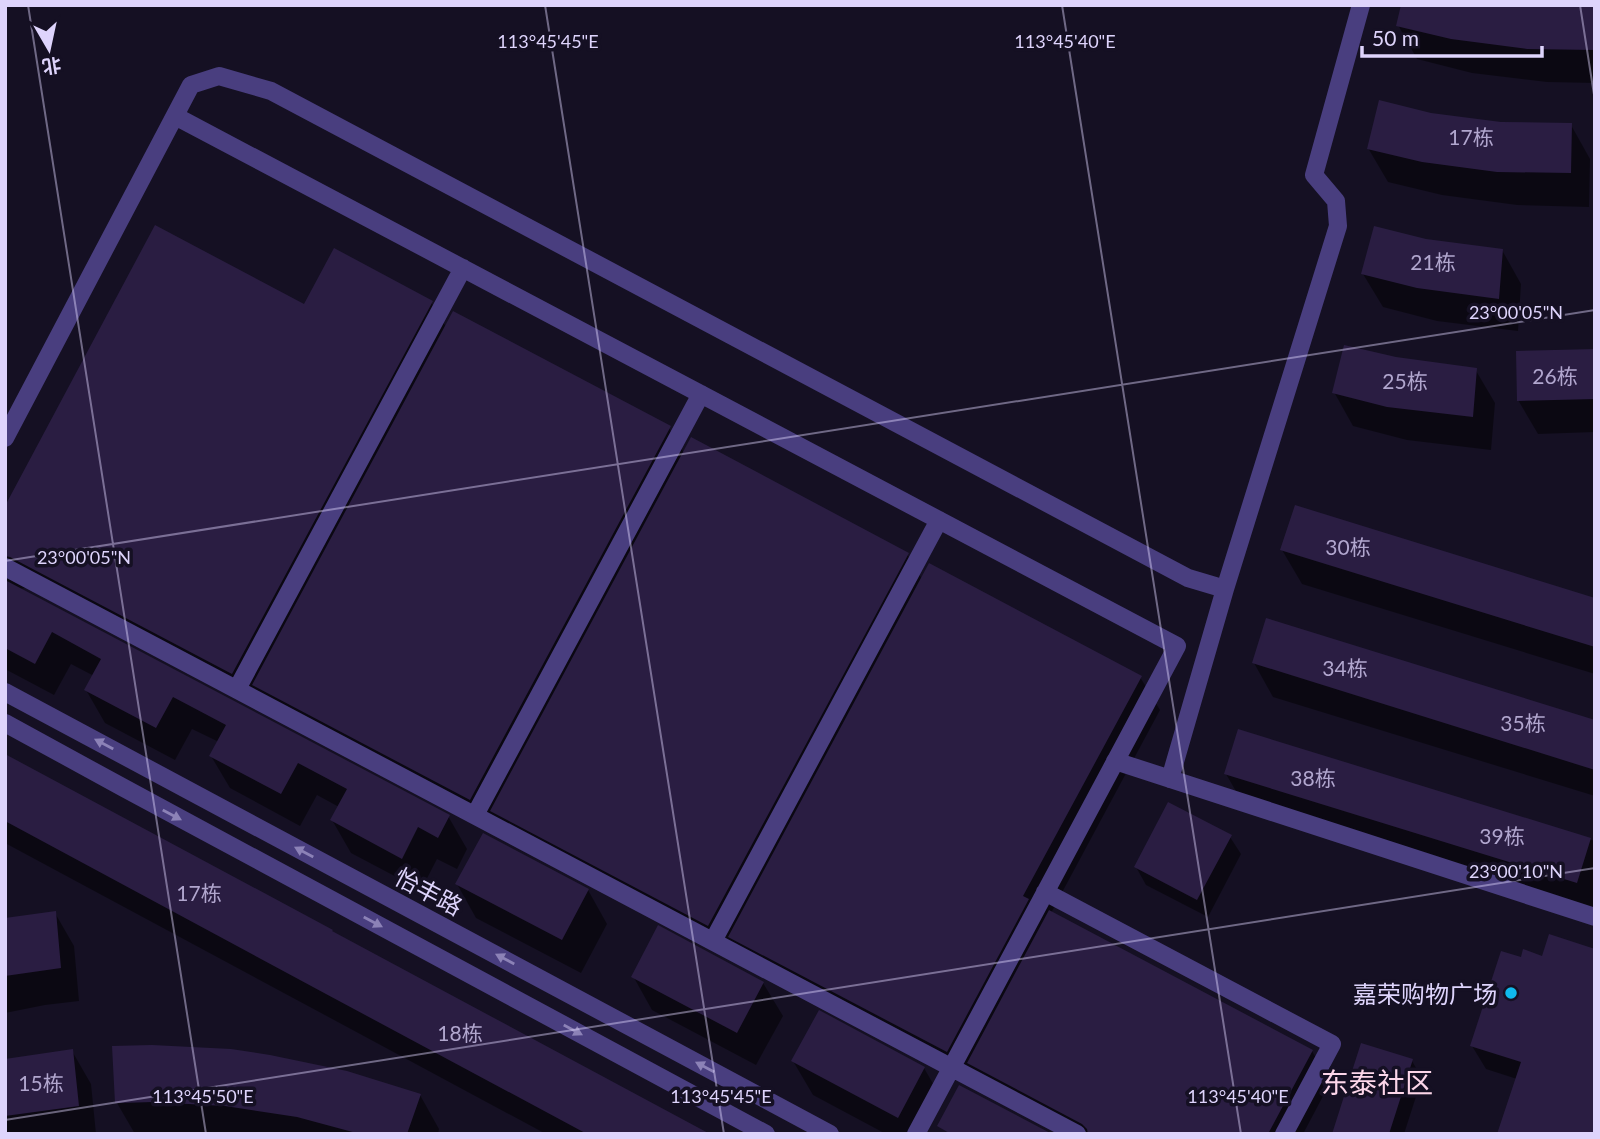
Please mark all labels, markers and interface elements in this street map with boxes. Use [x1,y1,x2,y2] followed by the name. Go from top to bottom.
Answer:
[14,14,84,84] north arrow
[1362,14,1542,58] scale bar
[1372,25,1419,50] text: 50 m
[497,30,599,52] text: 113°45'45"E
[1014,30,1116,52] text: 113°45'40"E
[41,53,63,79] text: 北
[1448,124,1494,149] house number: 17栋
[1410,249,1456,274] house number: 21栋
[1469,301,1563,323] text: 23°00'05"N
[1532,363,1578,388] house number: 26栋
[1382,368,1428,393] house number: 25栋
[1325,534,1371,559] house number: 30栋
[37,546,131,568] text: 23°00'05"N
[1322,655,1368,680] house number: 34栋
[1500,710,1546,735] house number: 35栋
[94,738,113,750] one-way arrow
[1290,765,1336,790] house number: 38栋
[163,808,183,820] one-way arrow
[1479,823,1525,848] house number: 39栋
[294,846,314,858] one-way arrow
[1469,860,1563,882] text: 23°00'10"N
[390,861,468,921] street label: 怡丰路
[176,880,222,905] house number: 17栋
[363,917,383,928] one-way arrow
[495,953,514,965] one-way arrow
[1353,979,1497,1008] place label: 嘉荣购物广场
[1503,985,1519,1001] marker: 嘉荣购物广场
[437,1020,483,1045] house number: 18栋
[563,1024,583,1036] one-way arrow
[695,1061,715,1073] one-way arrow
[1321,1065,1433,1099] district label: 东泰社区
[18,1070,64,1095] house number: 15栋
[152,1085,254,1107] text: 113°45'50"E
[670,1085,772,1107] text: 113°45'45"E
[1187,1085,1289,1107] text: 113°45'40"E

